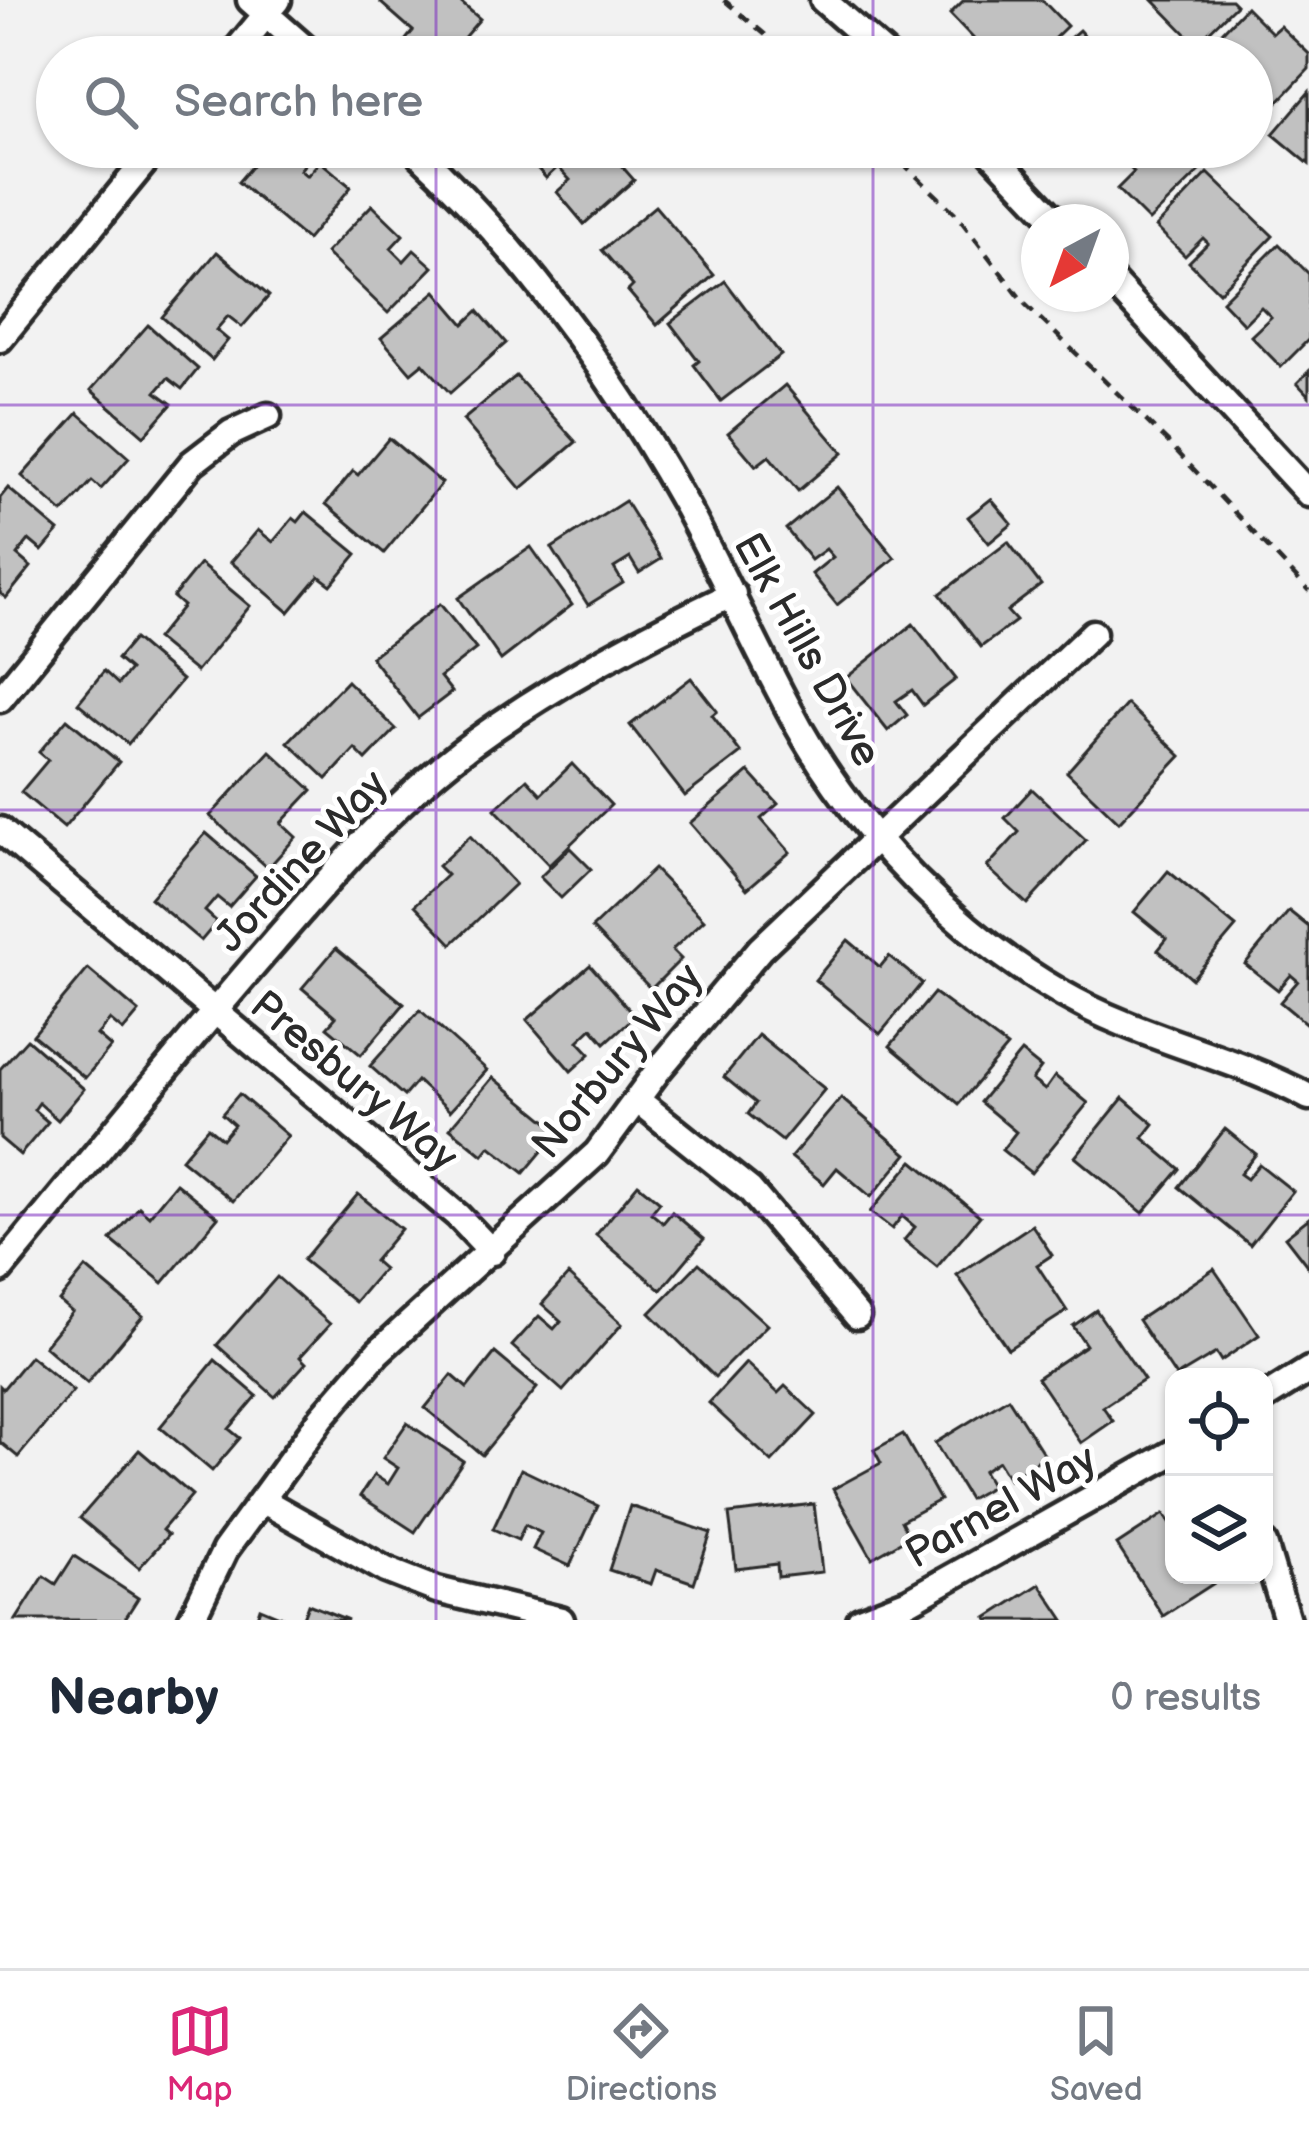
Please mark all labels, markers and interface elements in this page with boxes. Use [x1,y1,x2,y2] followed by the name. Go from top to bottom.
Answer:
[36,36,1273,168] search box
[78,69,144,135] icon: search
[174,75,423,130] text: Search here
[1021,204,1129,312] north arrow
[722,525,892,776] street label: Elk Hills Drive
[205,760,399,963] street label: Jordine Way
[522,954,714,1170] street label: Norbury Way
[239,980,467,1183] street label: Presbury Way
[1165,1368,1273,1584] map controls
[1165,1368,1273,1476] button: locate
[897,1434,1105,1580] street label: Parnel Way
[1165,1476,1273,1584] button: layers
[48,1668,219,1729] text: Nearby
[1110,1675,1261,1722] text: 0 results
[166,1998,233,2110] tab: Map
[565,1998,717,2110] tab: Directions
[1050,1998,1143,2110] tab: Saved

